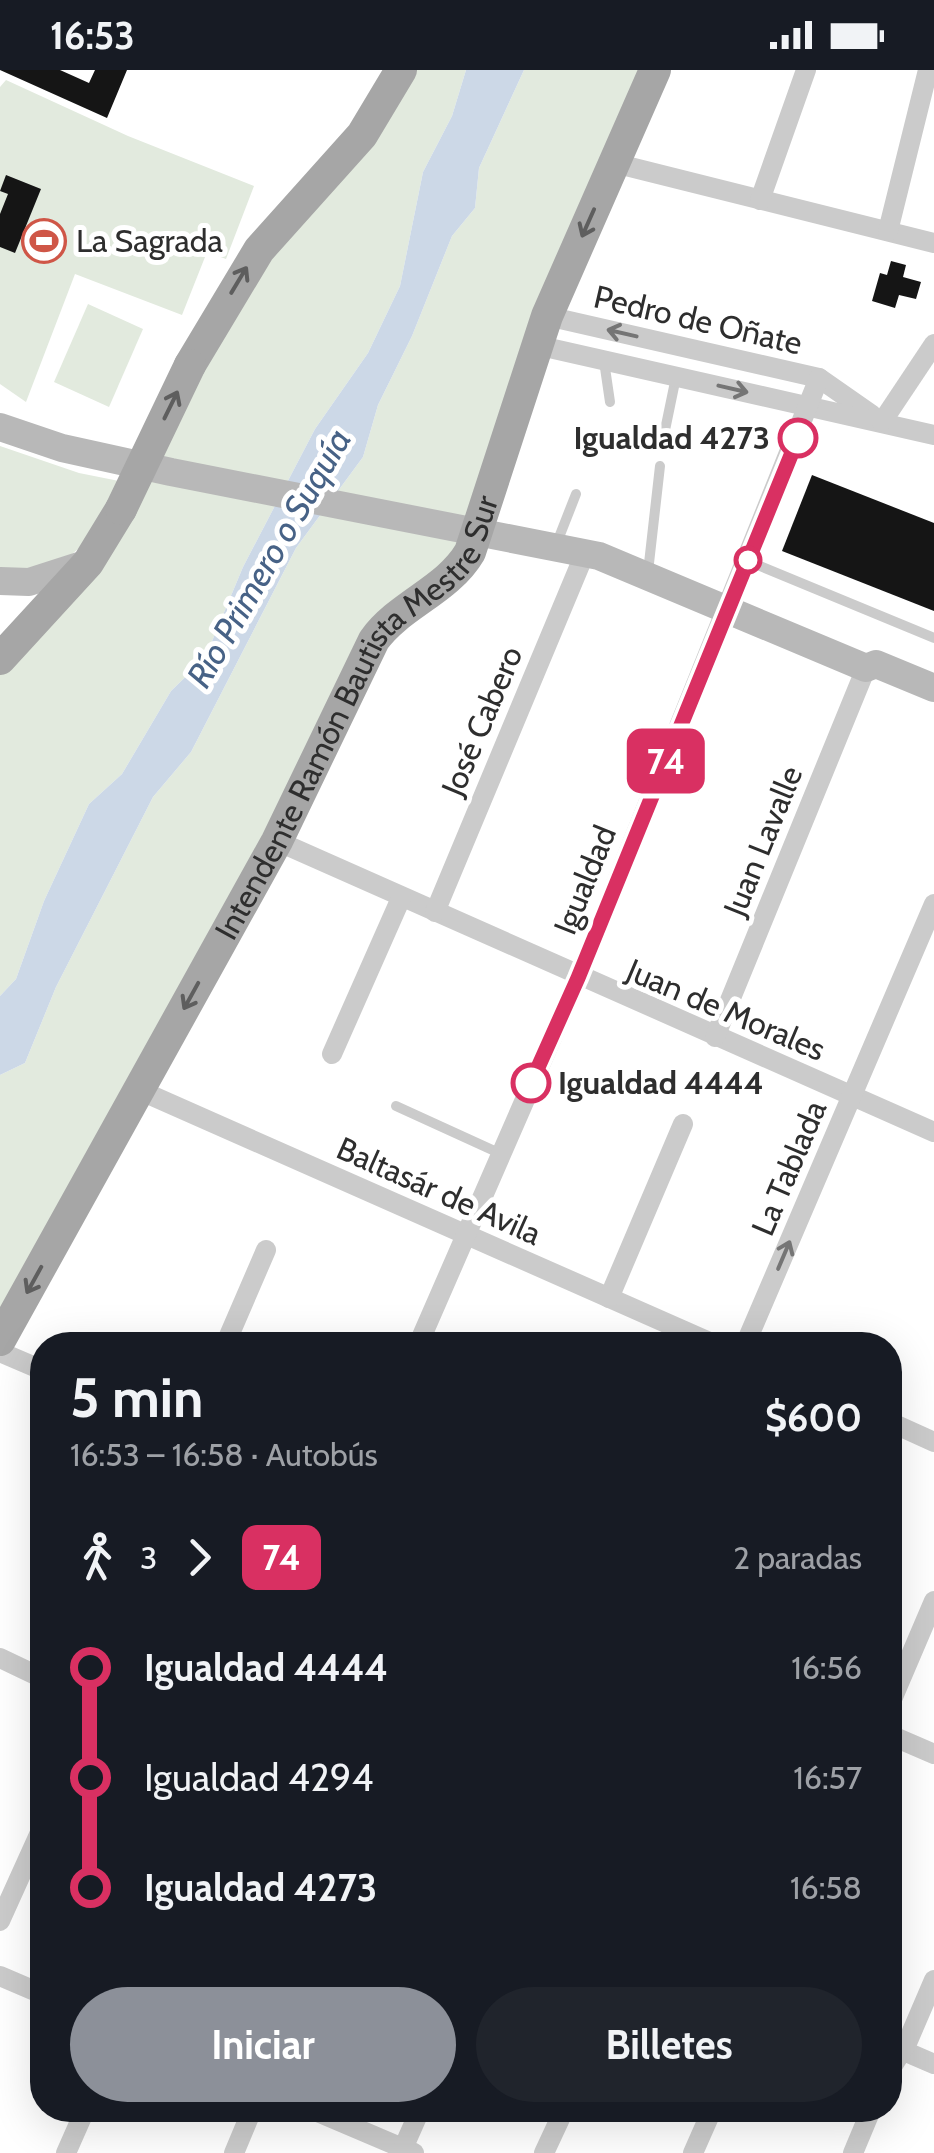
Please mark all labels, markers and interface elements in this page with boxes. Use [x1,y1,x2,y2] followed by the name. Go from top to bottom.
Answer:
[50,12,135,59] text: 16:53
[578,207,596,238] one-way arrow
[21,218,67,264] sports icon: La Sagrada
[76,221,224,260] place label: La Sagrada
[229,267,249,295] one-way arrow
[590,277,806,362] street label: Pedro de Oñate
[607,323,639,341] one-way arrow
[717,381,749,400] one-way arrow
[162,391,181,421] one-way arrow
[574,418,770,457] place label: Igualdad 4273
[779,419,817,457] marker: Igualdad 4273
[177,421,360,695] water label: Río Primero o Suquía
[206,490,506,946] street label: Intendente Ramón Bautista Mestre Sur
[735,547,761,573] unlabelled marker
[432,640,530,802] street label: José Cabero
[621,728,711,794] line badge: 74
[647,740,685,783] text: 74
[714,760,810,922] street label: Juan Lavalle
[545,820,624,940] street label: Igualdad
[620,950,831,1069] street label: Juan de Morales
[181,980,201,1010] one-way arrow
[558,1063,764,1102] place label: Igualdad 4444
[512,1064,550,1102] marker: Igualdad 4444
[743,1094,835,1241] street label: La Tablada
[331,1128,548,1253] street label: Baltasár de Avila
[776,1240,794,1271] one-way arrow
[23,1265,43,1294] one-way arrow
[70,1364,203,1431] text: 5 min
[765,1394,862,1441] text: $600
[70,1435,378,1474] text: 16:53 – 16:58 · Autobús
[70,1530,125,1585] icon: walk
[172,1530,227,1585] icon: forward
[262,1536,301,1579] text: 74
[140,1538,157,1577] text: 3
[733,1538,862,1577] text: 2 paradas
[144,1644,388,1691] text: Igualdad 4444
[791,1648,862,1687] text: 16:56
[144,1754,373,1801] text: Igualdad 4294
[793,1758,862,1797] text: 16:57
[144,1864,377,1911] text: Igualdad 4273
[790,1868,862,1907] text: 16:58
[70,1987,456,2102] button: Iniciar
[476,1987,862,2102] button: Billetes

